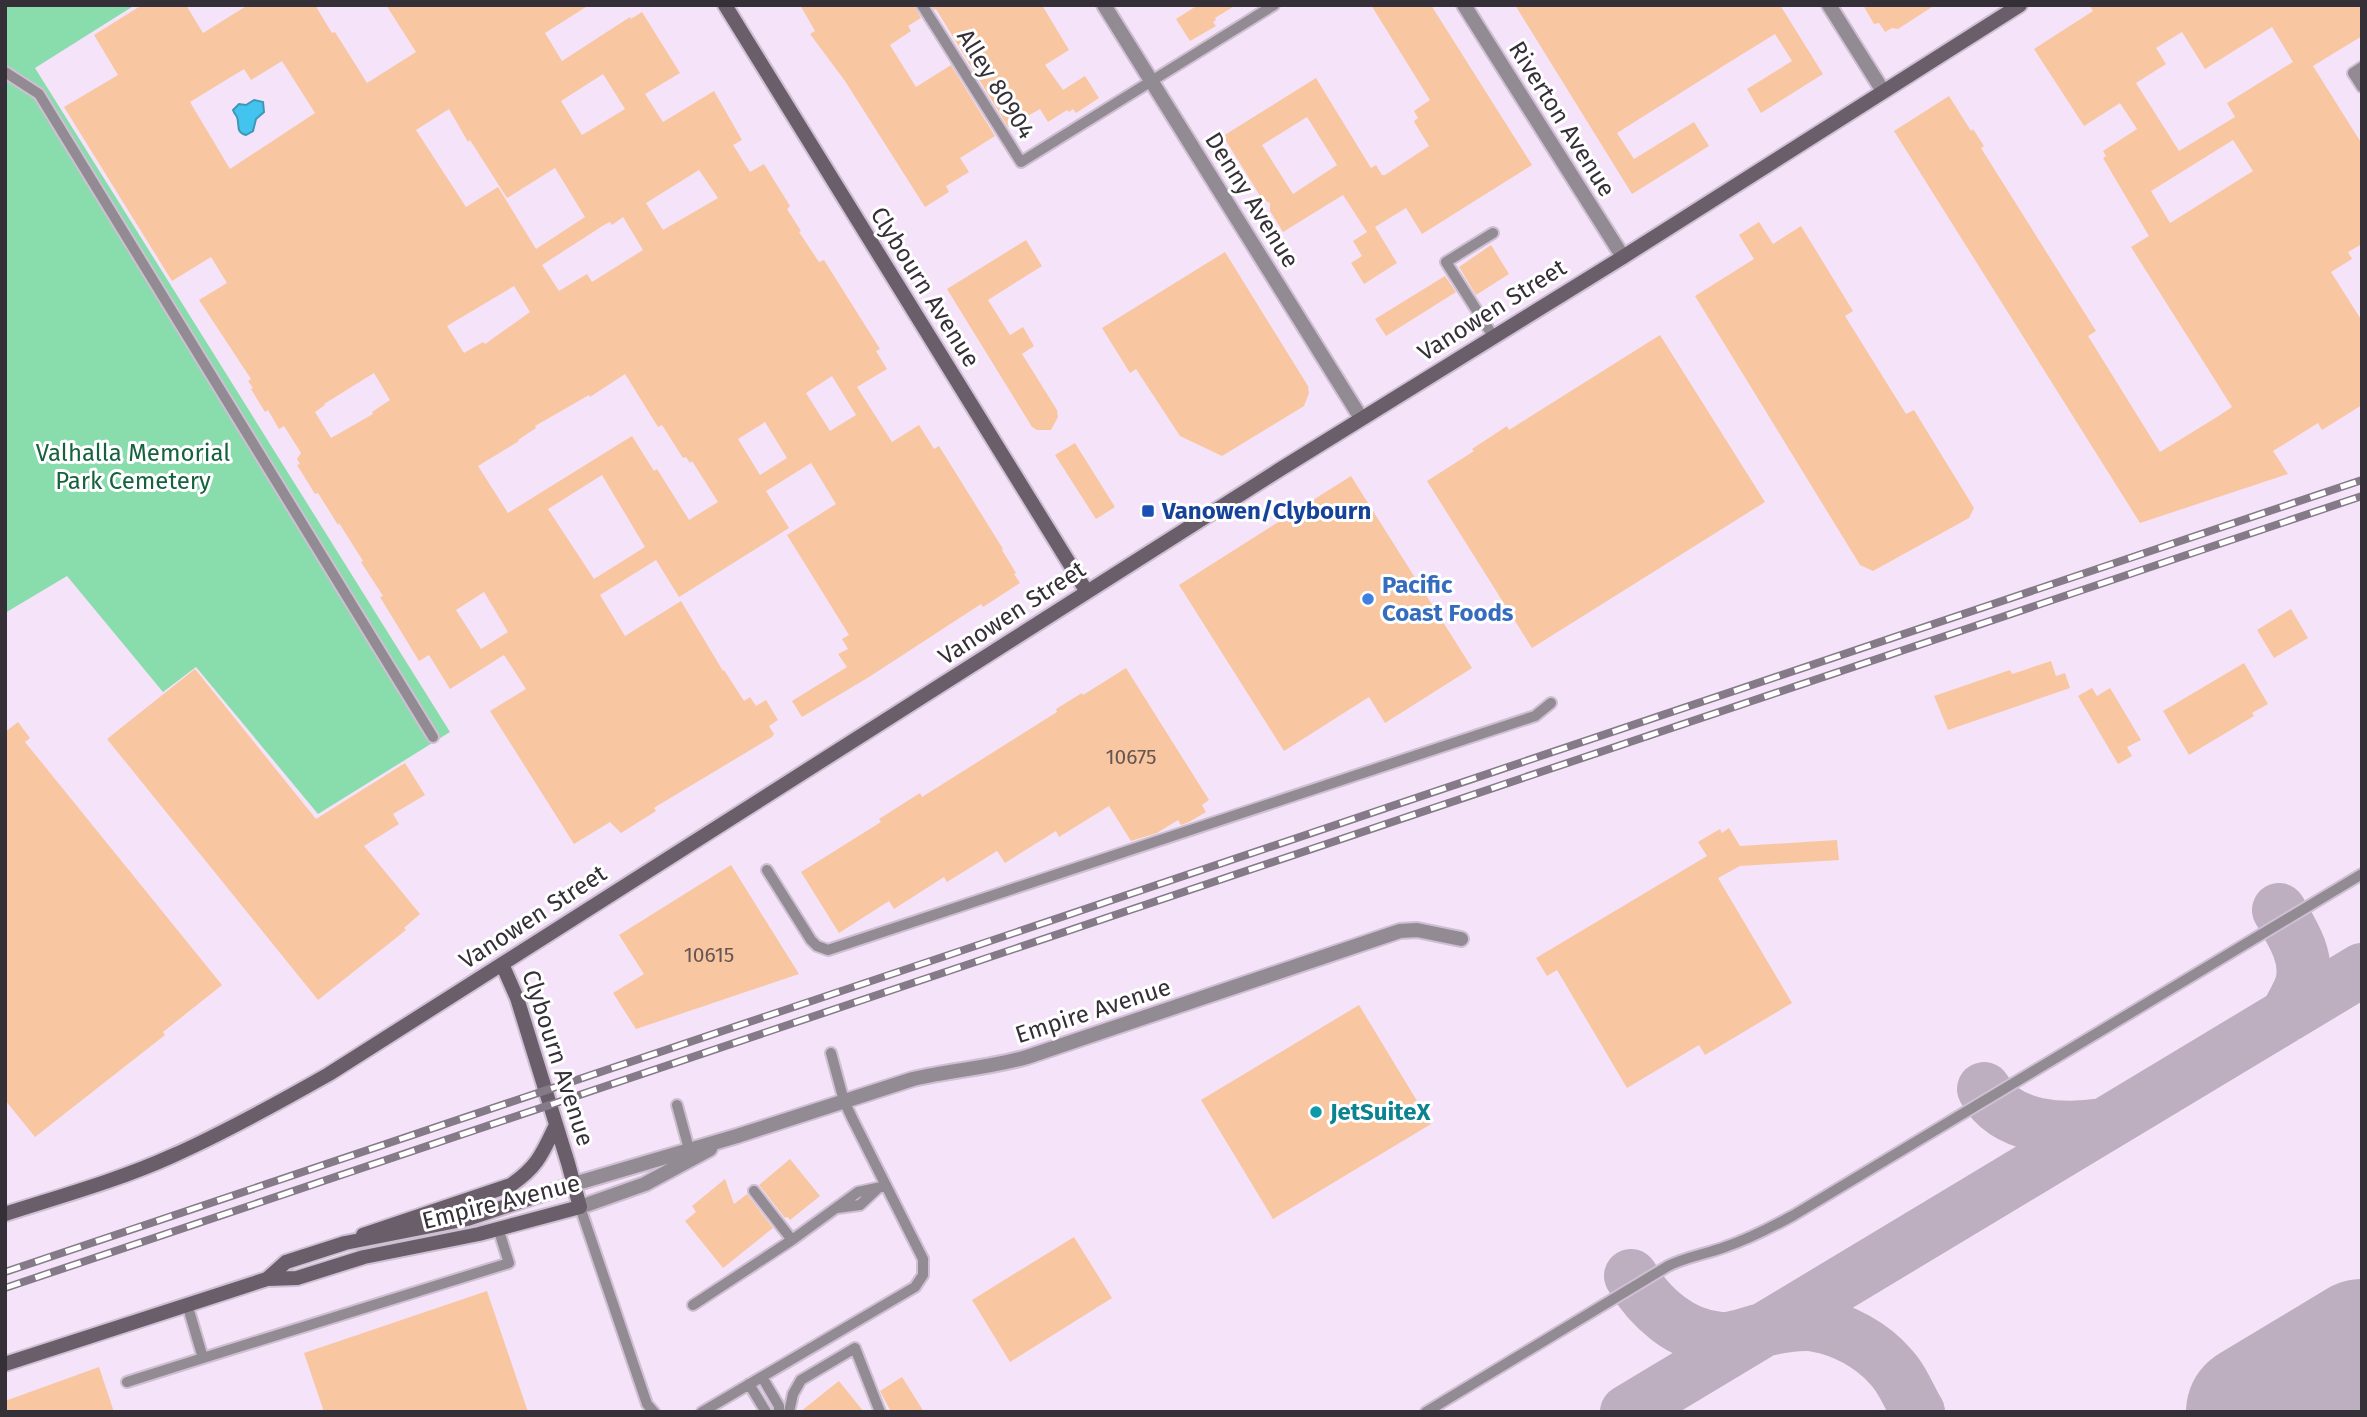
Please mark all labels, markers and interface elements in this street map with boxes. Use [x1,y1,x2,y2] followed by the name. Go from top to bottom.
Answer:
[951,24,1041,144] street label: Alley 80904
[1503,36,1621,202] street label: Riverton Avenue
[1199,127,1305,273] street label: Denny Avenue
[865,202,985,372] street label: Clybourn Avenue
[1413,253,1572,367] street label: Vanowen Street
[36,439,230,495] park label: Valhalla Memorial Park Cemetery
[1161,497,1371,525] place label: Vanowen/Clybourn
[1140,503,1156,519] marker: Vanowen/Clybourn
[933,555,1091,671] street label: Vanowen Street
[1382,571,1514,627] place label: Pacific Coast Foods
[1360,591,1376,607] marker: Pacific Coast Foods
[1105,744,1157,770] house number: 10675
[454,859,612,975] street label: Vanowen Street
[684,942,734,968] house number: 10615
[516,966,600,1150] street label: Clybourn Avenue
[1012,973,1174,1049] street label: Empire Avenue
[1329,1098,1431,1126] place label: JetSuiteX
[1308,1104,1324,1120] marker: JetSuiteX
[419,1169,583,1235] street label: Empire Avenue

